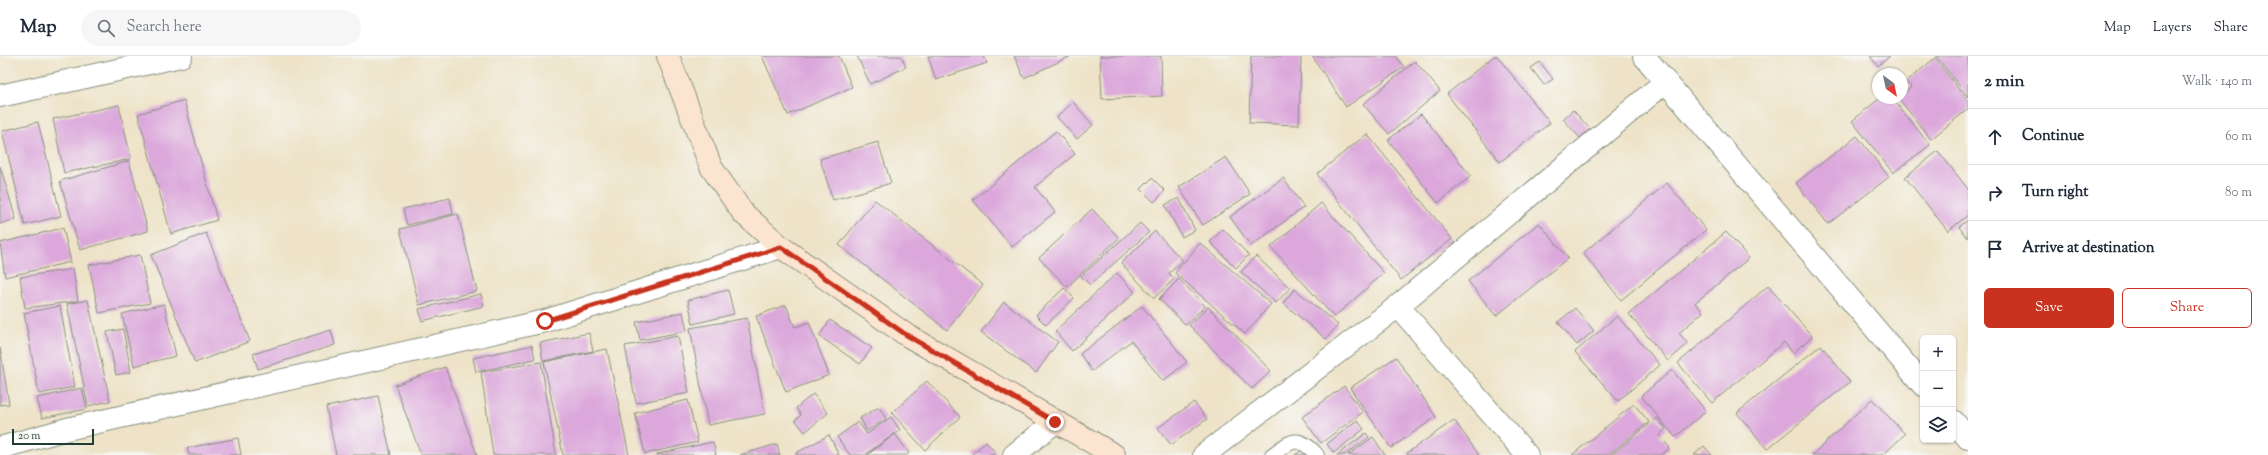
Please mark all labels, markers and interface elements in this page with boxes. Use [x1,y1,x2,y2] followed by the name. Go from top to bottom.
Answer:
[81,10,361,46] search box
[20,14,57,41] text: Map
[95,17,117,39] icon: search
[127,17,202,38] text: Search here
[2104,18,2131,38] text: Map
[2153,18,2191,38] text: Layers
[2213,18,2248,38] text: Share
[1872,68,1908,104] north arrow
[1984,70,2025,94] text: 2 min
[2181,73,2252,91] text: Walk · 140 m
[1984,126,2006,148] icon: ahead
[2022,126,2084,147] text: Continue
[2225,128,2252,146] text: 60 m
[1984,182,2006,204] icon: right
[2022,182,2088,203] text: Turn right
[2225,184,2252,202] text: 80 m
[1984,238,2006,260] icon: arrive
[2022,238,2155,259] text: Arrive at destination
[1984,288,2114,328] button: Save
[2122,288,2252,328] button: Share
[536,312,554,330] route start
[1920,335,1956,443] map controls
[1920,335,1956,371] button: +
[1920,371,1956,407] button: −
[1920,407,1956,443] button: layers
[1046,413,1064,431] route end
[12,427,94,446] scale bar
[18,428,40,444] text: 20 m

